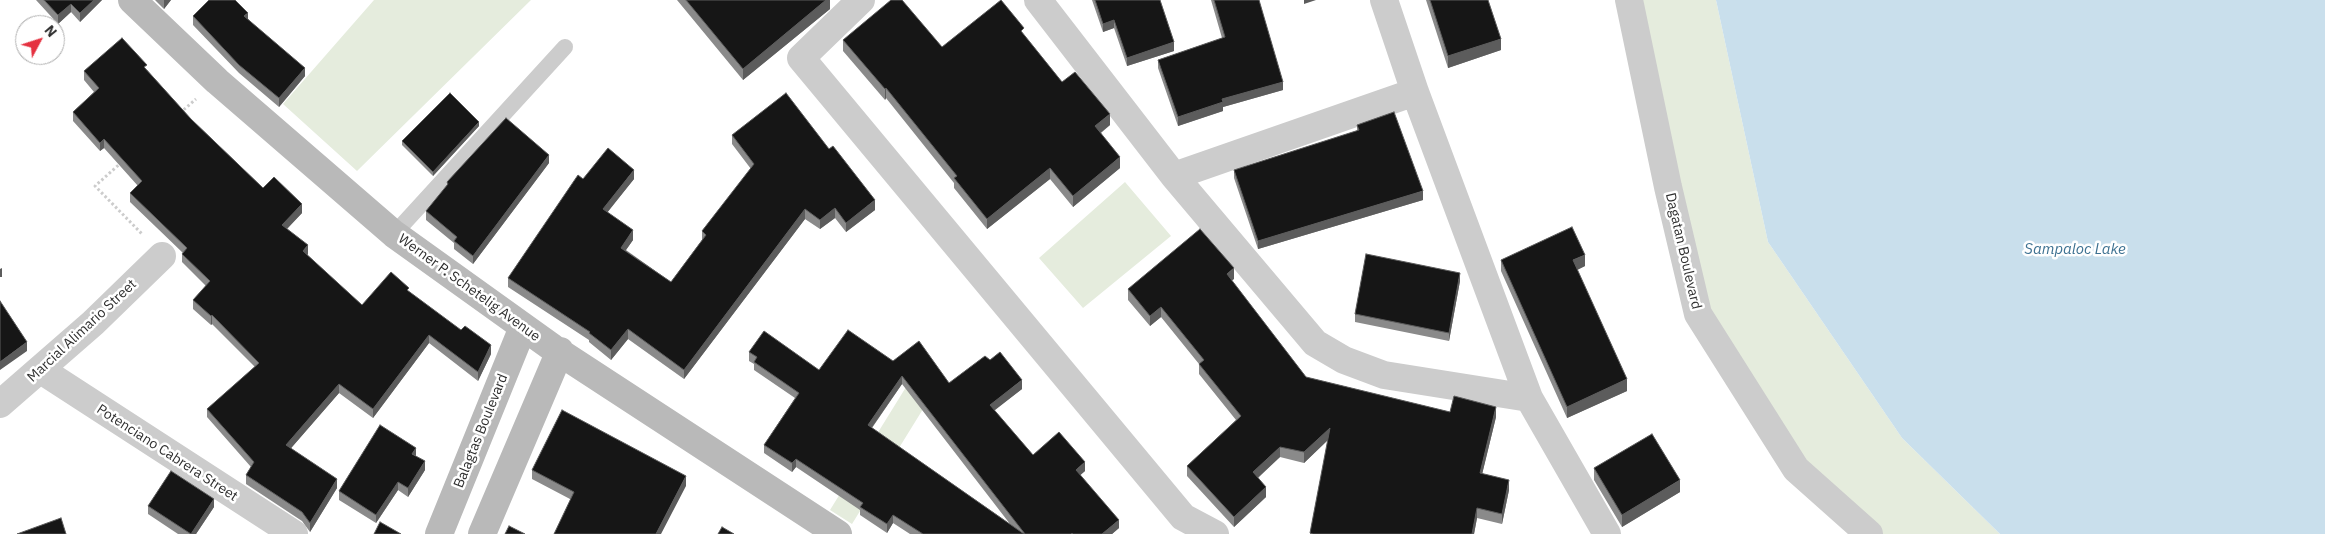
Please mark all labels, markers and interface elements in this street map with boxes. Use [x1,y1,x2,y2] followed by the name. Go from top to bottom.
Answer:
[15,15,65,65] north arrow
[41,21,61,41] text: N
[1661,191,1705,311] street label: Dagatan Boulevard
[395,231,543,345] street label: Werner P. Schetelig Avenue
[2024,241,2126,259] water label: Sampaloc Lake
[24,276,140,386] street label: Marcial Alimario Street
[450,372,512,490] street label: Balagtas Boulevard
[93,401,241,505] street label: Potenciano Cabrera Street

